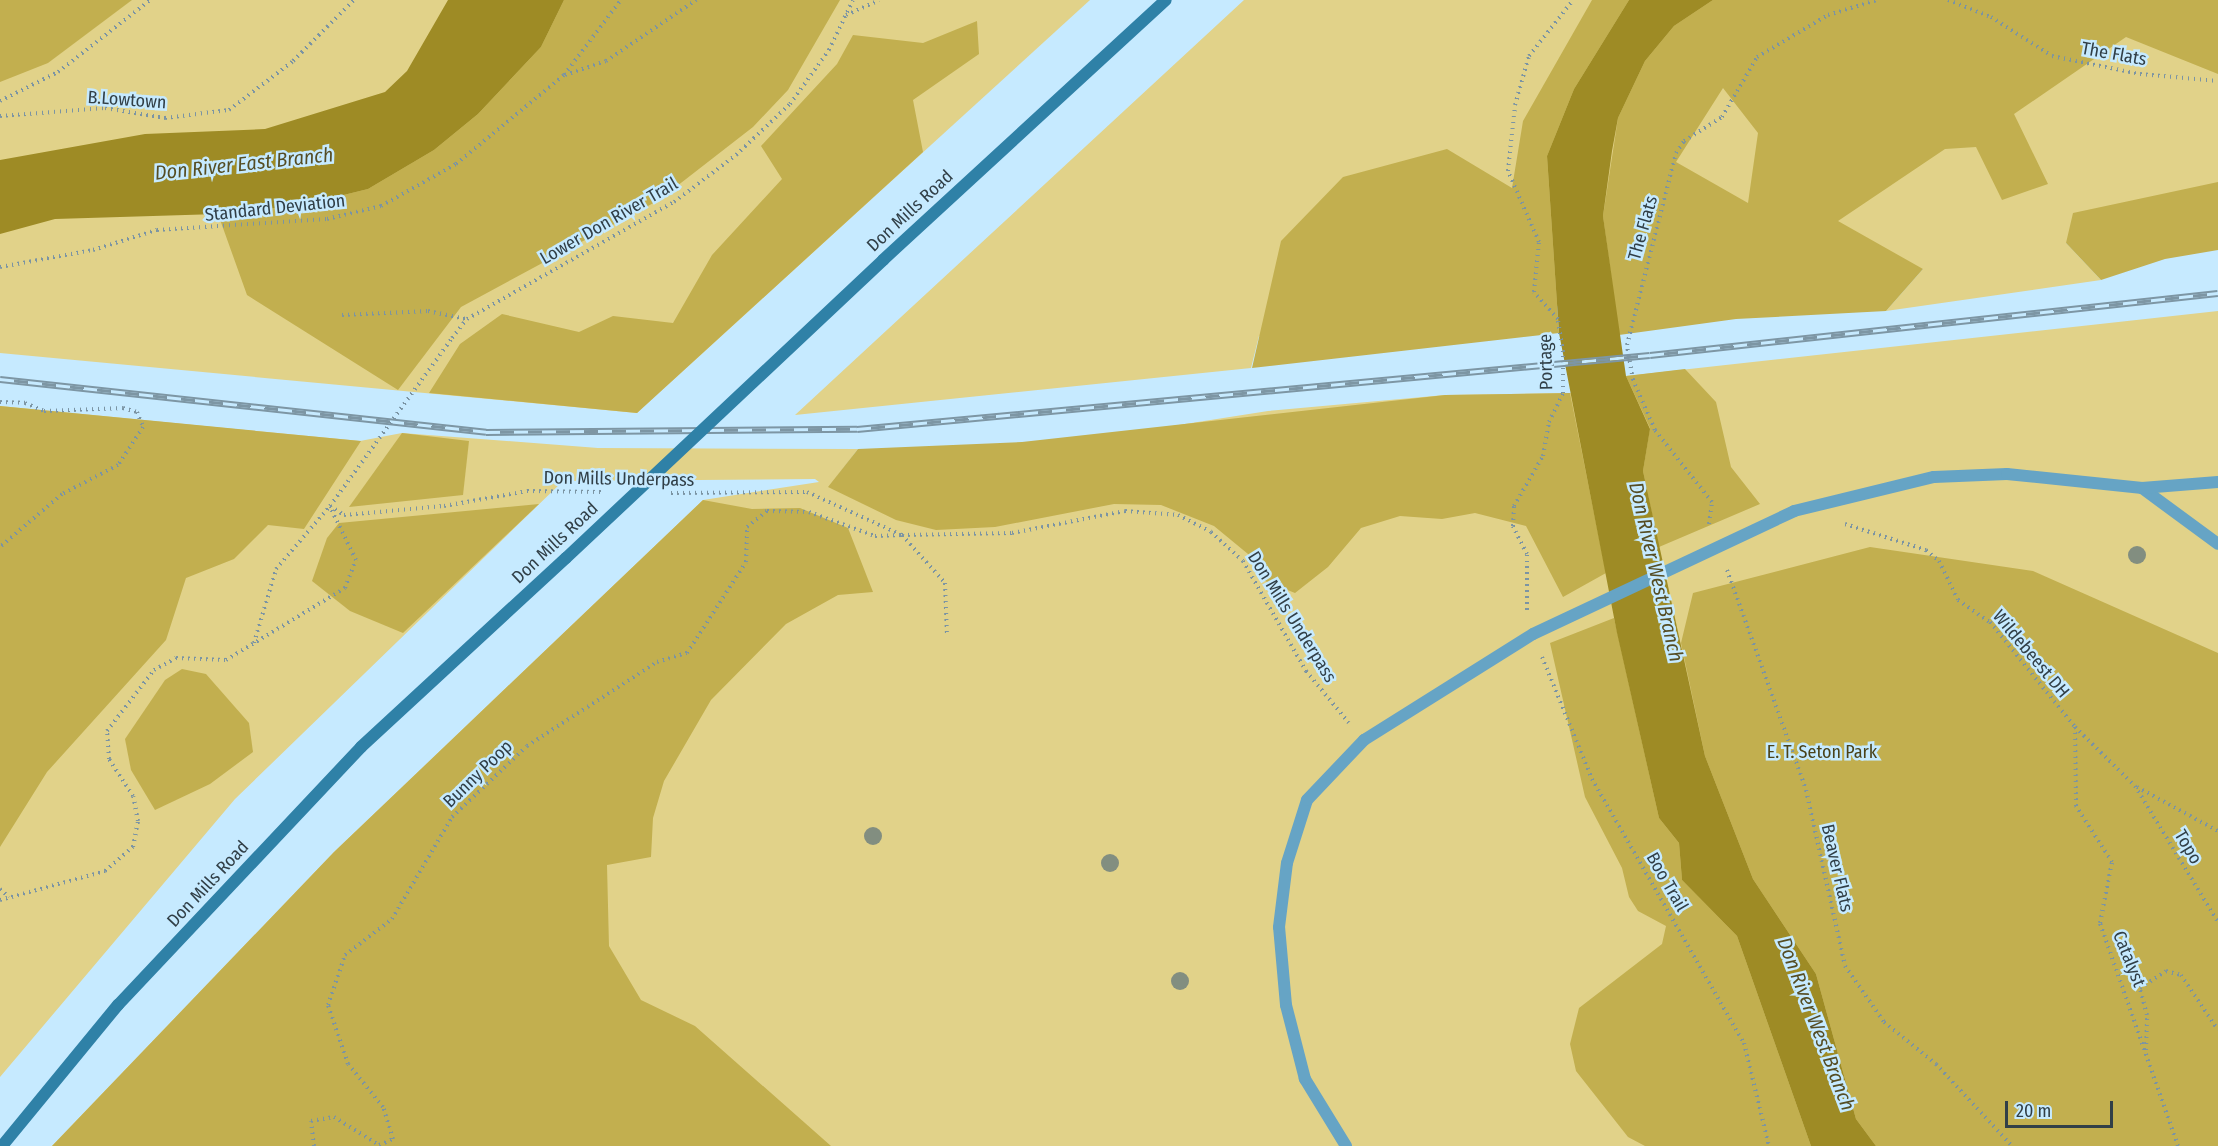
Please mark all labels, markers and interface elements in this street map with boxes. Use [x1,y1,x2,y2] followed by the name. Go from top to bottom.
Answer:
[2080,38,2148,70] street label: The Flats
[87,86,167,114] street label: B.Lowtown
[154,143,334,185] water label: Don River East Branch
[863,166,957,256] street label: Don Mills Road
[536,173,682,269] street label: Lower Don River Trail
[204,190,346,226] street label: Standard Deviation
[1624,193,1662,263] street label: The Flats
[1535,334,1557,390] street label: Portage
[544,467,694,491] street label: Don Mills Underpass
[1624,480,1688,664] water label: Don River West Branch
[508,498,602,588] street label: Don Mills Road
[1243,547,1341,687] street label: Don Mills Underpass
[1988,606,2074,702] street label: Wildebeest DH
[439,736,517,812] street label: Bunny Poop
[1767,741,1877,763] park label: E. T. Seton Park
[1816,822,1858,914] street label: Beaver Flats
[2170,826,2206,868] street label: Topo
[163,837,253,931] street label: Don Mills Road
[1641,849,1693,915] street label: Boo Trail
[2108,928,2150,990] street label: Catalyst
[1772,934,1860,1114] water label: Don River West Branch
[2008,1089,2116,1127] scale bar
[2016,1100,2051,1122] text: 20 m

